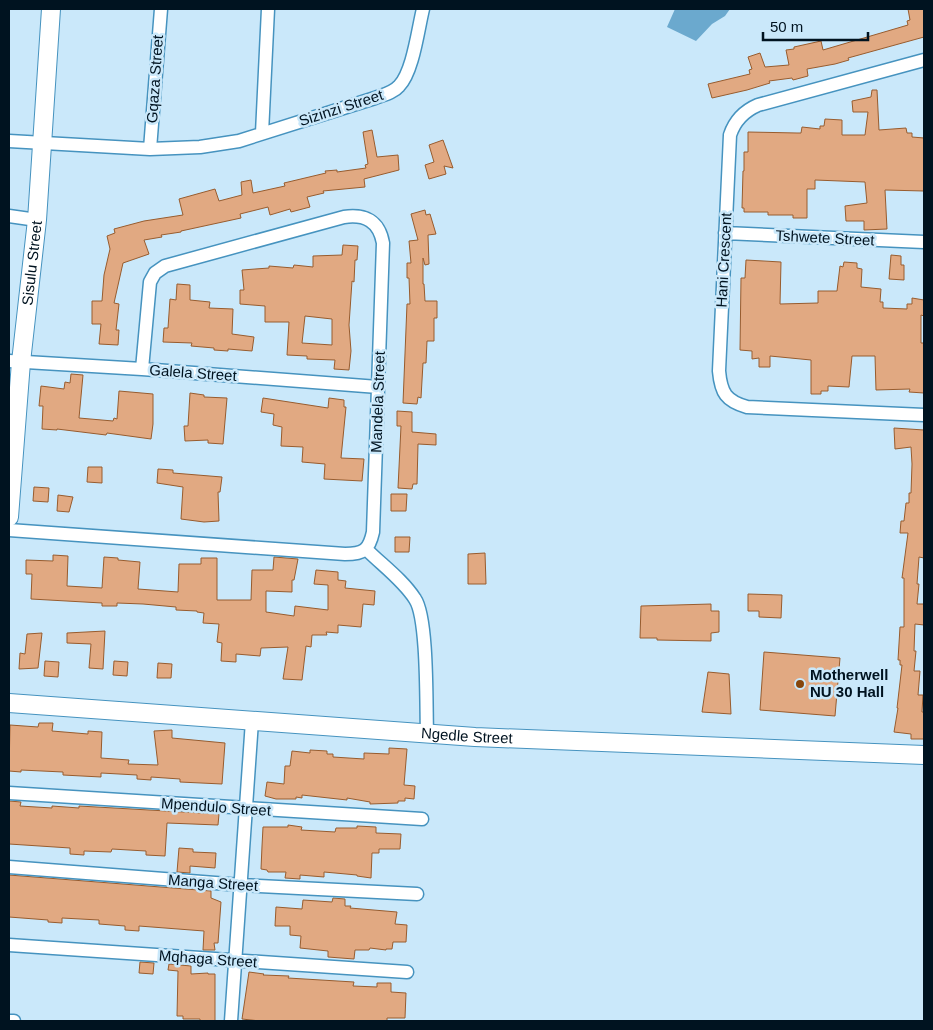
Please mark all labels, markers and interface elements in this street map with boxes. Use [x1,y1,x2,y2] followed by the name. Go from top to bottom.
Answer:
[763,10,868,42] scale bar
[770,18,803,35] text: 50 m
[143,33,166,124] street label: Gqaza Street
[297,86,386,129] street label: Sizinzi Street
[713,211,735,308] street label: Hani Crescent
[18,219,45,306] street label: Sisulu Street
[775,226,876,249] street label: Tshwete Street
[367,350,388,453] street label: Mandela Street
[149,361,238,384] street label: Galela Street
[810,666,888,700] place label: Motherwell NU 30 Hall
[794,678,806,690] marker: Motherwell NU 30 Hall
[420,724,514,747] street label: Ngedle Street
[161,794,272,819] street label: Mpendulo Street
[168,871,259,894] street label: Manga Street
[158,947,259,970] street label: Mqhaga Street

